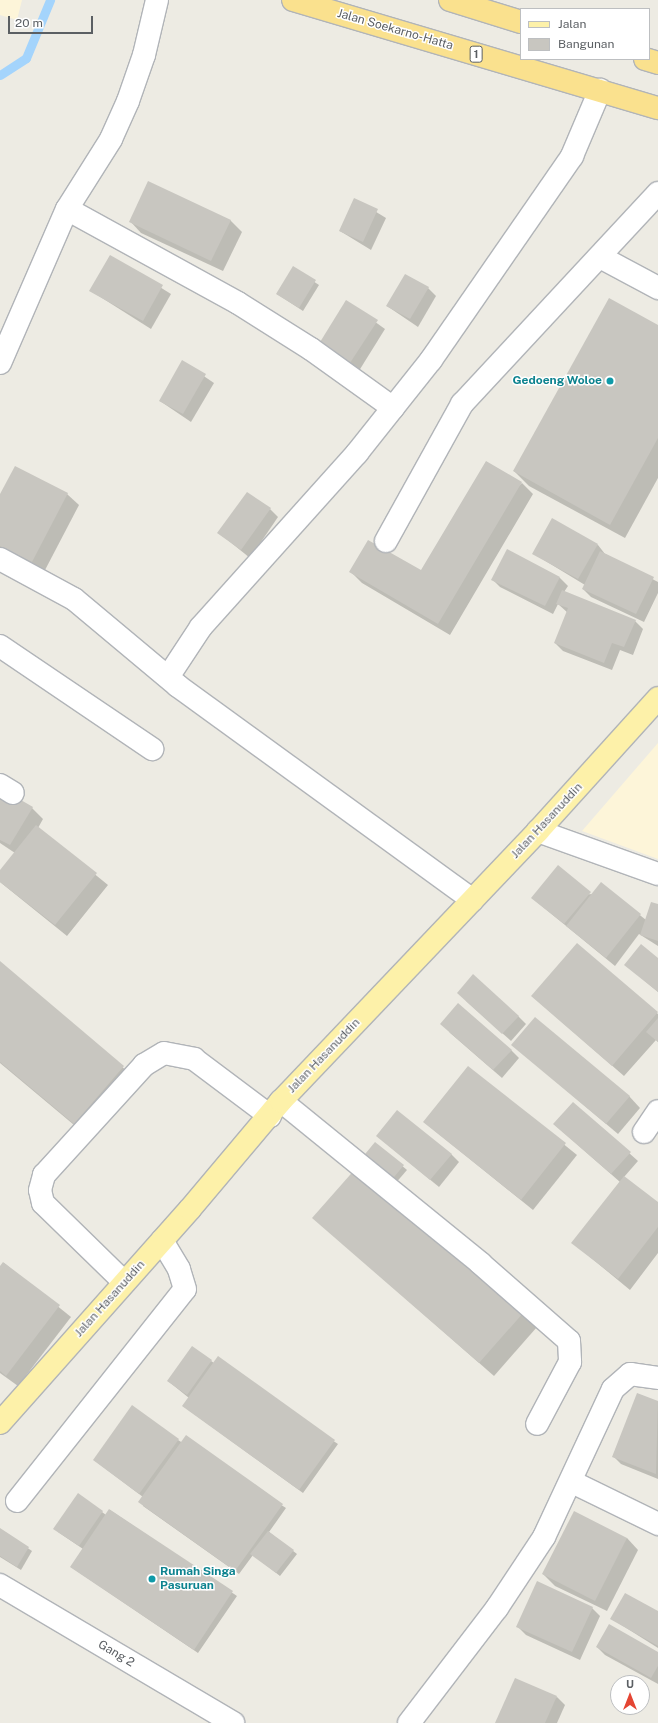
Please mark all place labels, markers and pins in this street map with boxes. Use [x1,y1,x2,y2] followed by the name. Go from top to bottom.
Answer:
[512,374,602,388] place label: Gedoeng Woloe
[605,376,615,386] marker: Gedoeng Woloe
[160,1565,236,1593] place label: Rumah Singa Pasuruan
[147,1574,157,1584] marker: Rumah Singa Pasuruan

